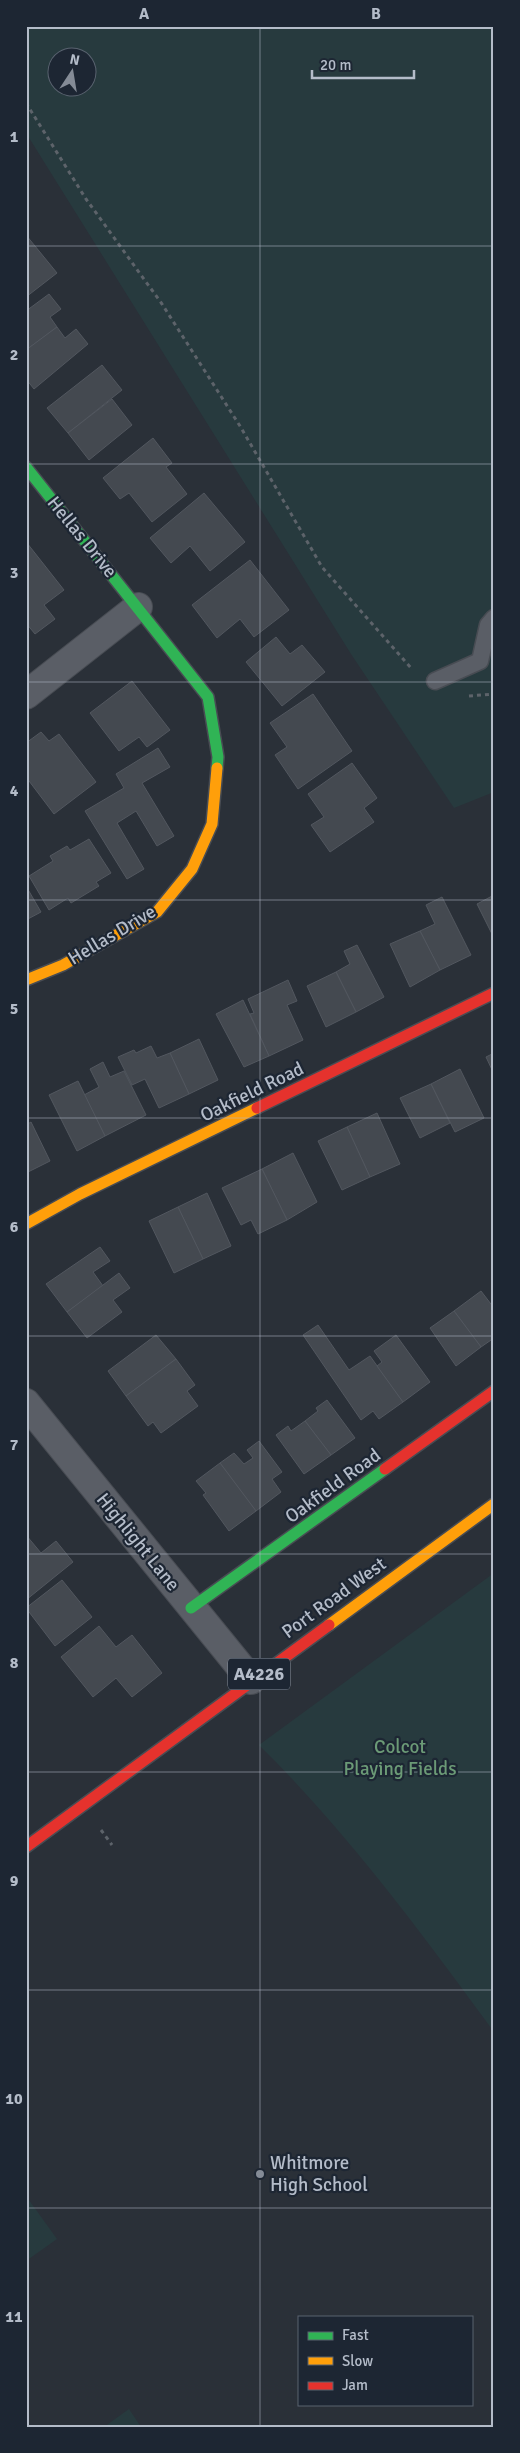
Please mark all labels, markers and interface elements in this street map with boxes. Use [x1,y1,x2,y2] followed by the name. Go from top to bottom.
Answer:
[139,4,150,24] text: A
[371,4,381,24] text: B
[48,48,98,98] north arrow
[312,48,415,80] scale bar
[68,50,81,69] text: N
[320,56,351,74] text: 20 m
[10,127,19,147] text: 1
[10,345,18,365] text: 2
[42,491,122,583] street label: Hellas Drive
[10,563,18,583] text: 3
[10,781,19,801] text: 4
[64,899,160,971] street label: Hellas Drive
[10,999,18,1019] text: 5
[196,1057,308,1127] street label: Oakfield Road
[10,1217,19,1237] text: 6
[10,1435,19,1455] text: 7
[281,1443,385,1529] street label: Oakfield Road
[91,1488,185,1596] street label: Highlight Lane
[277,1552,391,1644] street label: Port Road West
[10,1653,19,1673] text: 8
[228,1658,290,1690] road number: A4226
[344,1735,456,1781] park label: Colcot Playing Fields
[10,1871,19,1891] text: 9
[5,2089,23,2109] text: 10
[270,2151,368,2197] place label: Whitmore High School
[254,2168,266,2180] marker: Whitmore High School
[5,2307,23,2327] text: 11
[298,2316,472,2406] legend
[342,2326,369,2344] text: Fast
[342,2352,373,2370] text: Slow
[342,2376,368,2394] text: Jam

